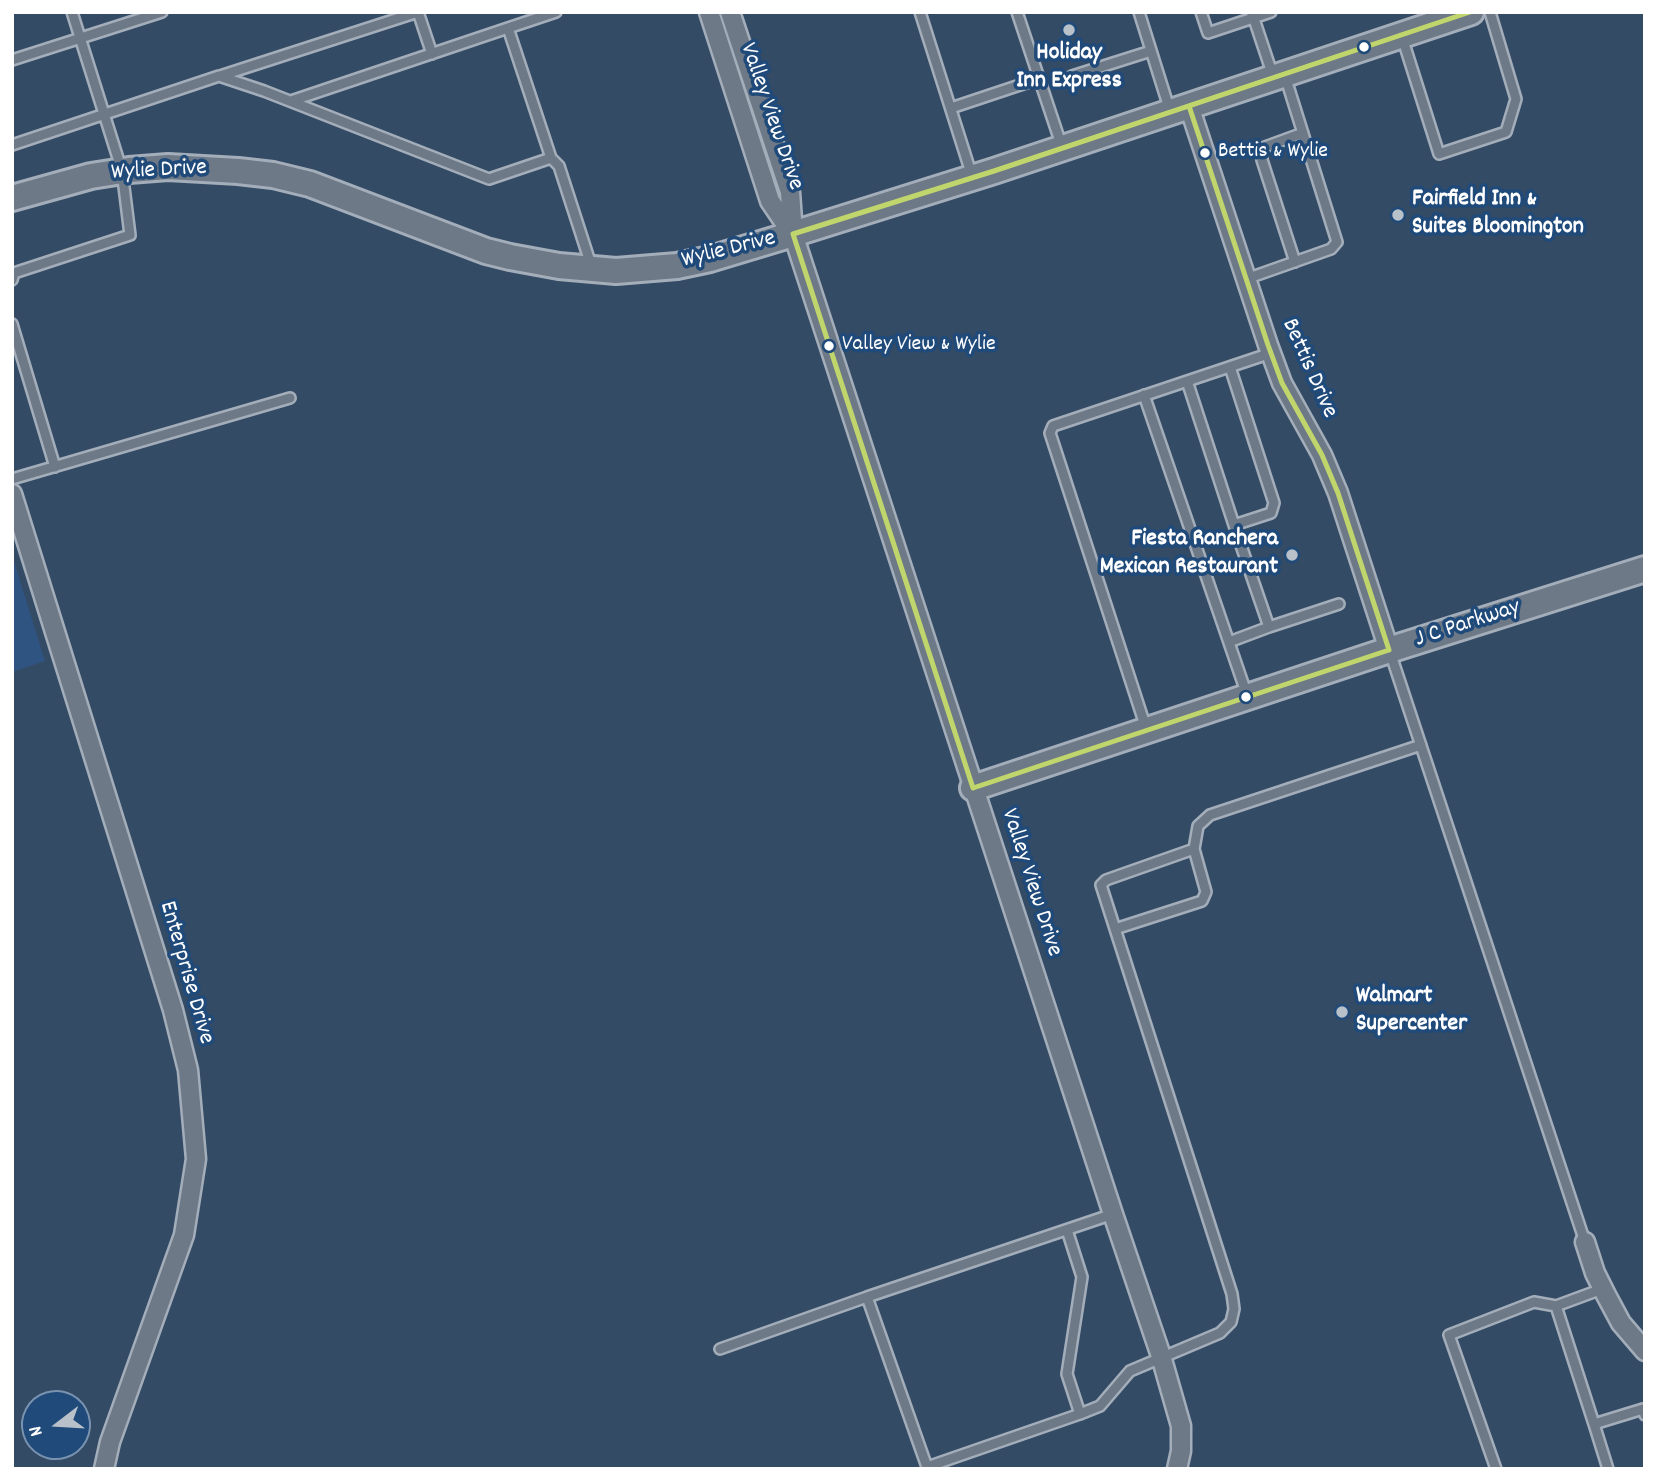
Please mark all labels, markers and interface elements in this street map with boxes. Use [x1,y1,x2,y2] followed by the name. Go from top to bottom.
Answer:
[1061,22,1077,38] marker: Holiday Inn Express
[731,40,809,194] street label: Valley View Drive
[1357,40,1371,54] unlabelled marker
[1016,41,1122,97] place label: Holiday Inn Express
[1218,140,1328,166] place label: Bettis & Wylie
[1198,146,1212,160] marker: Bettis & Wylie
[110,155,208,189] street label: Wylie Drive
[1412,187,1584,243] place label: Fairfield Inn & Suites Bloomington
[1390,207,1406,223] marker: Fairfield Inn & Suites Bloomington
[679,225,779,277] street label: Wylie Drive
[1273,315,1343,423] street label: Bettis Drive
[842,333,996,359] place label: Valley View & Wylie
[822,339,836,353] marker: Valley View & Wylie
[1100,527,1278,583] place label: Fiesta Ranchera Mexican Restaurant
[1284,547,1300,563] marker: Fiesta Ranchera Mexican Restaurant
[1412,594,1524,656] street label: J C Parkway
[1239,690,1253,704] unlabelled marker
[993,805,1067,961] street label: Valley View Drive
[151,898,219,1048] street label: Enterprise Drive
[1356,984,1467,1040] place label: Walmart Supercenter
[1334,1004,1350,1020] marker: Walmart Supercenter
[21,1390,91,1460] north arrow
[23,1422,52,1439] text: N

